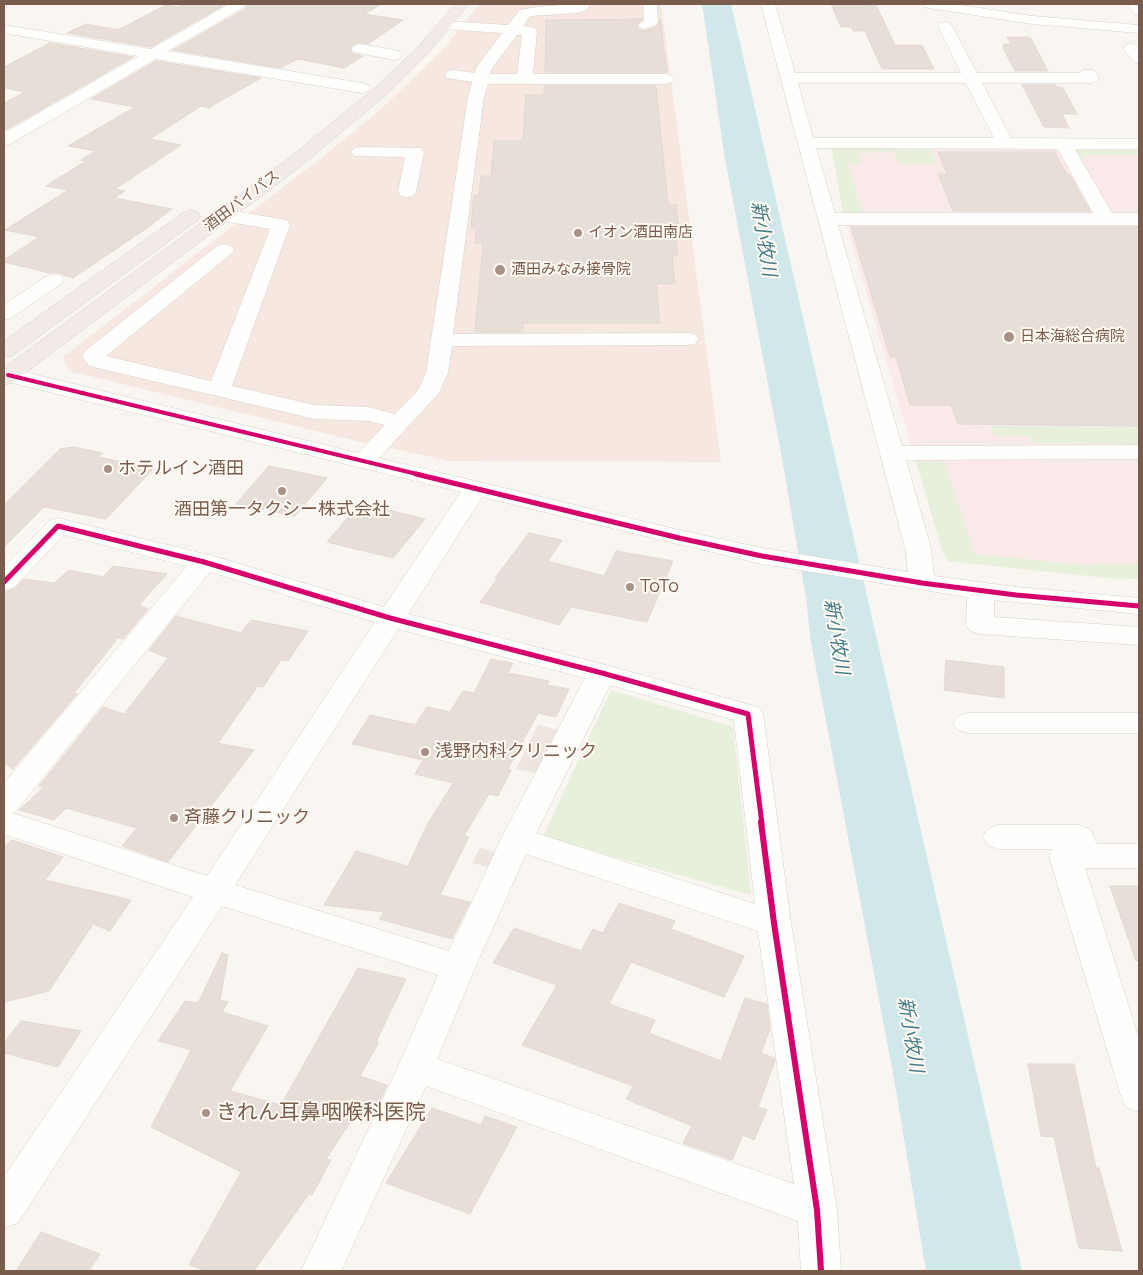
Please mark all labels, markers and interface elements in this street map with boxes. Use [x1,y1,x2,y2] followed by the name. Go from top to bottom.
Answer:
[201,167,283,235] street label: 酒田バイパス
[746,200,780,278] water label: 新小牧川
[588,224,693,242] place label: イオン酒田南店
[572,227,584,239] marker: イオン酒田南店
[511,261,631,279] place label: 酒田みなみ接骨院
[493,263,507,277] marker: 酒田みなみ接骨院
[1020,328,1125,346] place label: 日本海総合病院
[1002,330,1016,344] marker: 日本海総合病院
[118,458,244,480] place label: ホテルイン酒田
[102,463,114,475] marker: ホテルイン酒田
[276,485,288,497] marker: 酒田第一タクシー株式会社
[174,499,390,521] place label: 酒田第一タクシー株式会社
[640,576,679,598] place label: ToTo
[624,581,636,593] marker: ToTo
[819,598,853,676] water label: 新小牧川
[435,741,597,763] place label: 浅野内科クリニック
[419,746,431,758] marker: 浅野内科クリニック
[184,807,310,829] place label: 斉藤クリニック
[168,812,180,824] marker: 斉藤クリニック
[893,996,927,1074] water label: 新小牧川
[216,1100,426,1126] place label: きれん耳鼻咽喉科医院
[200,1107,212,1119] marker: きれん耳鼻咽喉科医院

